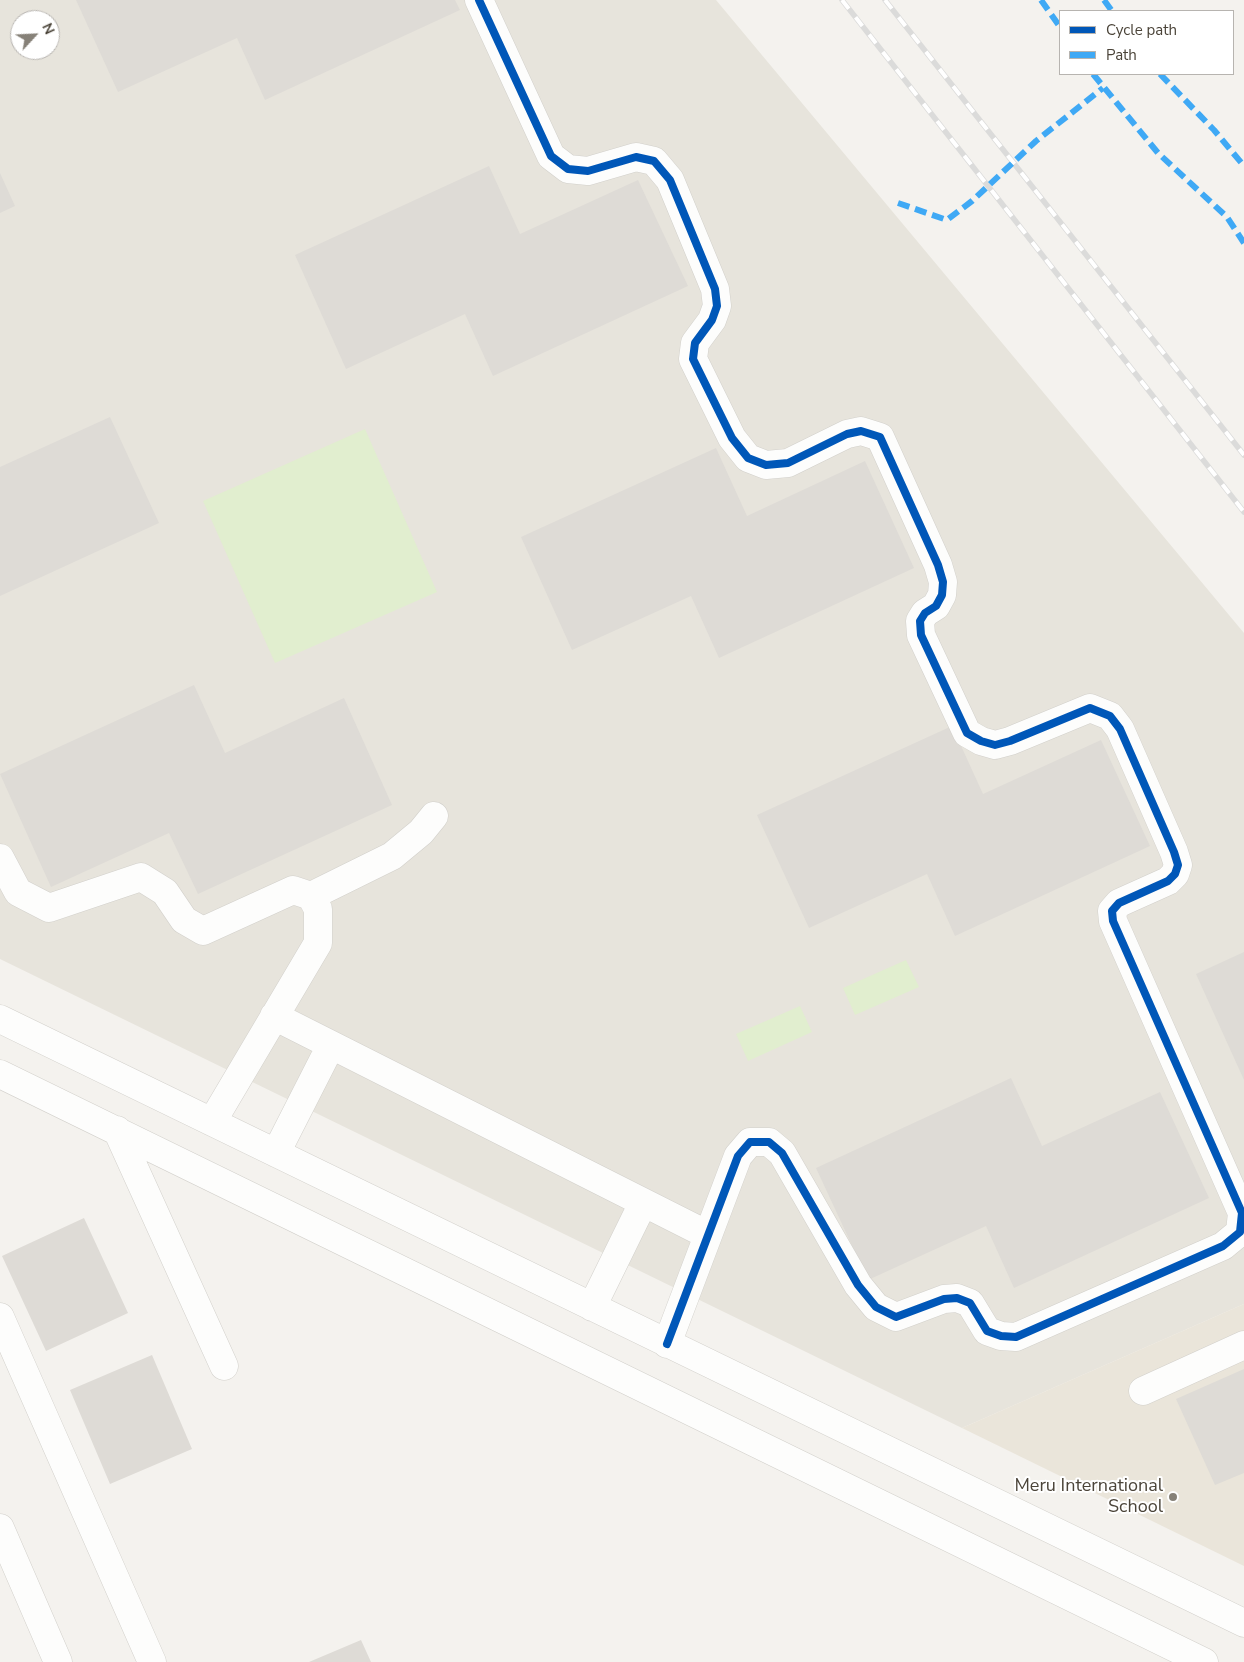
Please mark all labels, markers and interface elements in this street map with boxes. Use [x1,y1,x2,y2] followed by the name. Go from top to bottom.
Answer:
[10,10,60,60] north arrow
[1059,10,1234,75] legend
[37,20,59,38] text: N
[1106,20,1177,40] text: Cycle path
[1106,45,1137,65] text: Path
[1014,1476,1163,1518] place label: Meru International School
[1167,1491,1179,1503] marker: Meru International School

